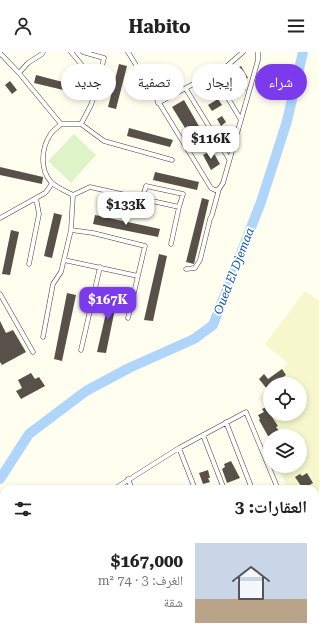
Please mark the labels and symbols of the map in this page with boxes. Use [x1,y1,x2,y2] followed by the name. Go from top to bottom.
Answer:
[183,126,239,160] pin: $116K
[98,192,154,226] pin: $133K
[211,226,257,316] water label: Oued El Djemaa
[80,287,136,321] pin: $167K

